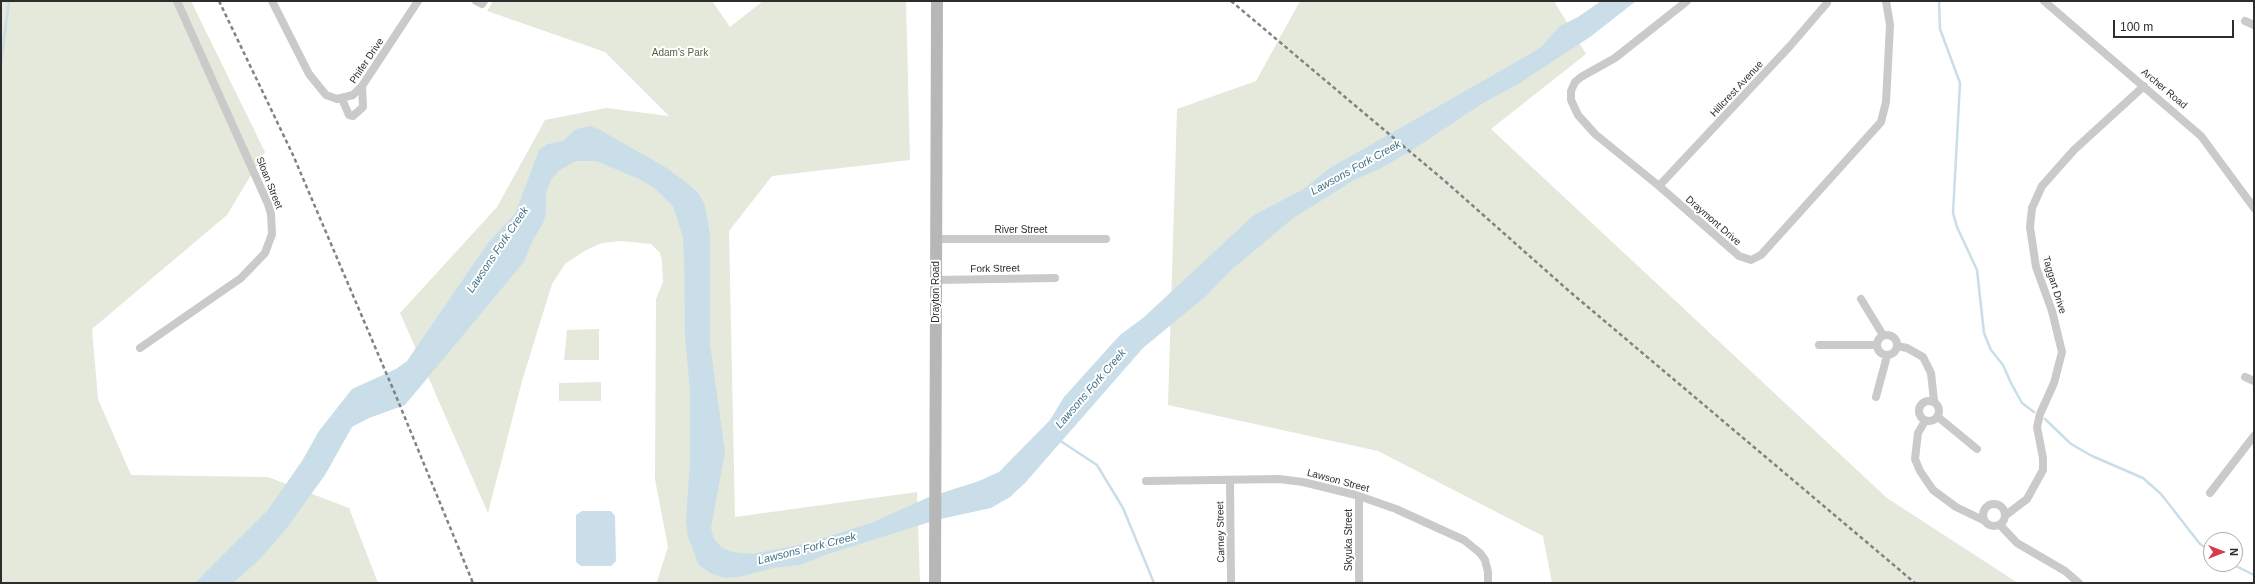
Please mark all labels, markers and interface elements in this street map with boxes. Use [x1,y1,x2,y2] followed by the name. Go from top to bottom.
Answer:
[2115,12,2236,38] scale bar
[2120,20,2153,34] text: 100 m
[347,36,387,86] street label: Phifer Drive
[652,47,708,59] park label: Adam's Park
[1708,59,1766,119] street label: Hillcrest Avenue
[2139,66,2189,112] street label: Archer Road
[1309,138,1403,198] water label: Lawsons Fork Creek
[253,155,285,211] street label: Sloan Street
[1683,194,1743,248] street label: Draymont Drive
[464,204,532,296] water label: Lawsons Fork Creek
[995,224,1047,236] street label: River Street
[2040,255,2068,315] street label: Taggart Drive
[930,261,942,323] street label: Drayton Road
[970,263,1020,275] street label: Fork Street
[1053,347,1129,431] water label: Lawsons Fork Creek
[1306,467,1370,495] street label: Lawson Street
[1214,501,1228,563] street label: Carney Street
[1343,509,1355,571] street label: Skyuka Street
[756,530,858,568] water label: Lawsons Fork Creek
[2203,532,2243,572] north arrow
[2228,548,2240,556] text: N

